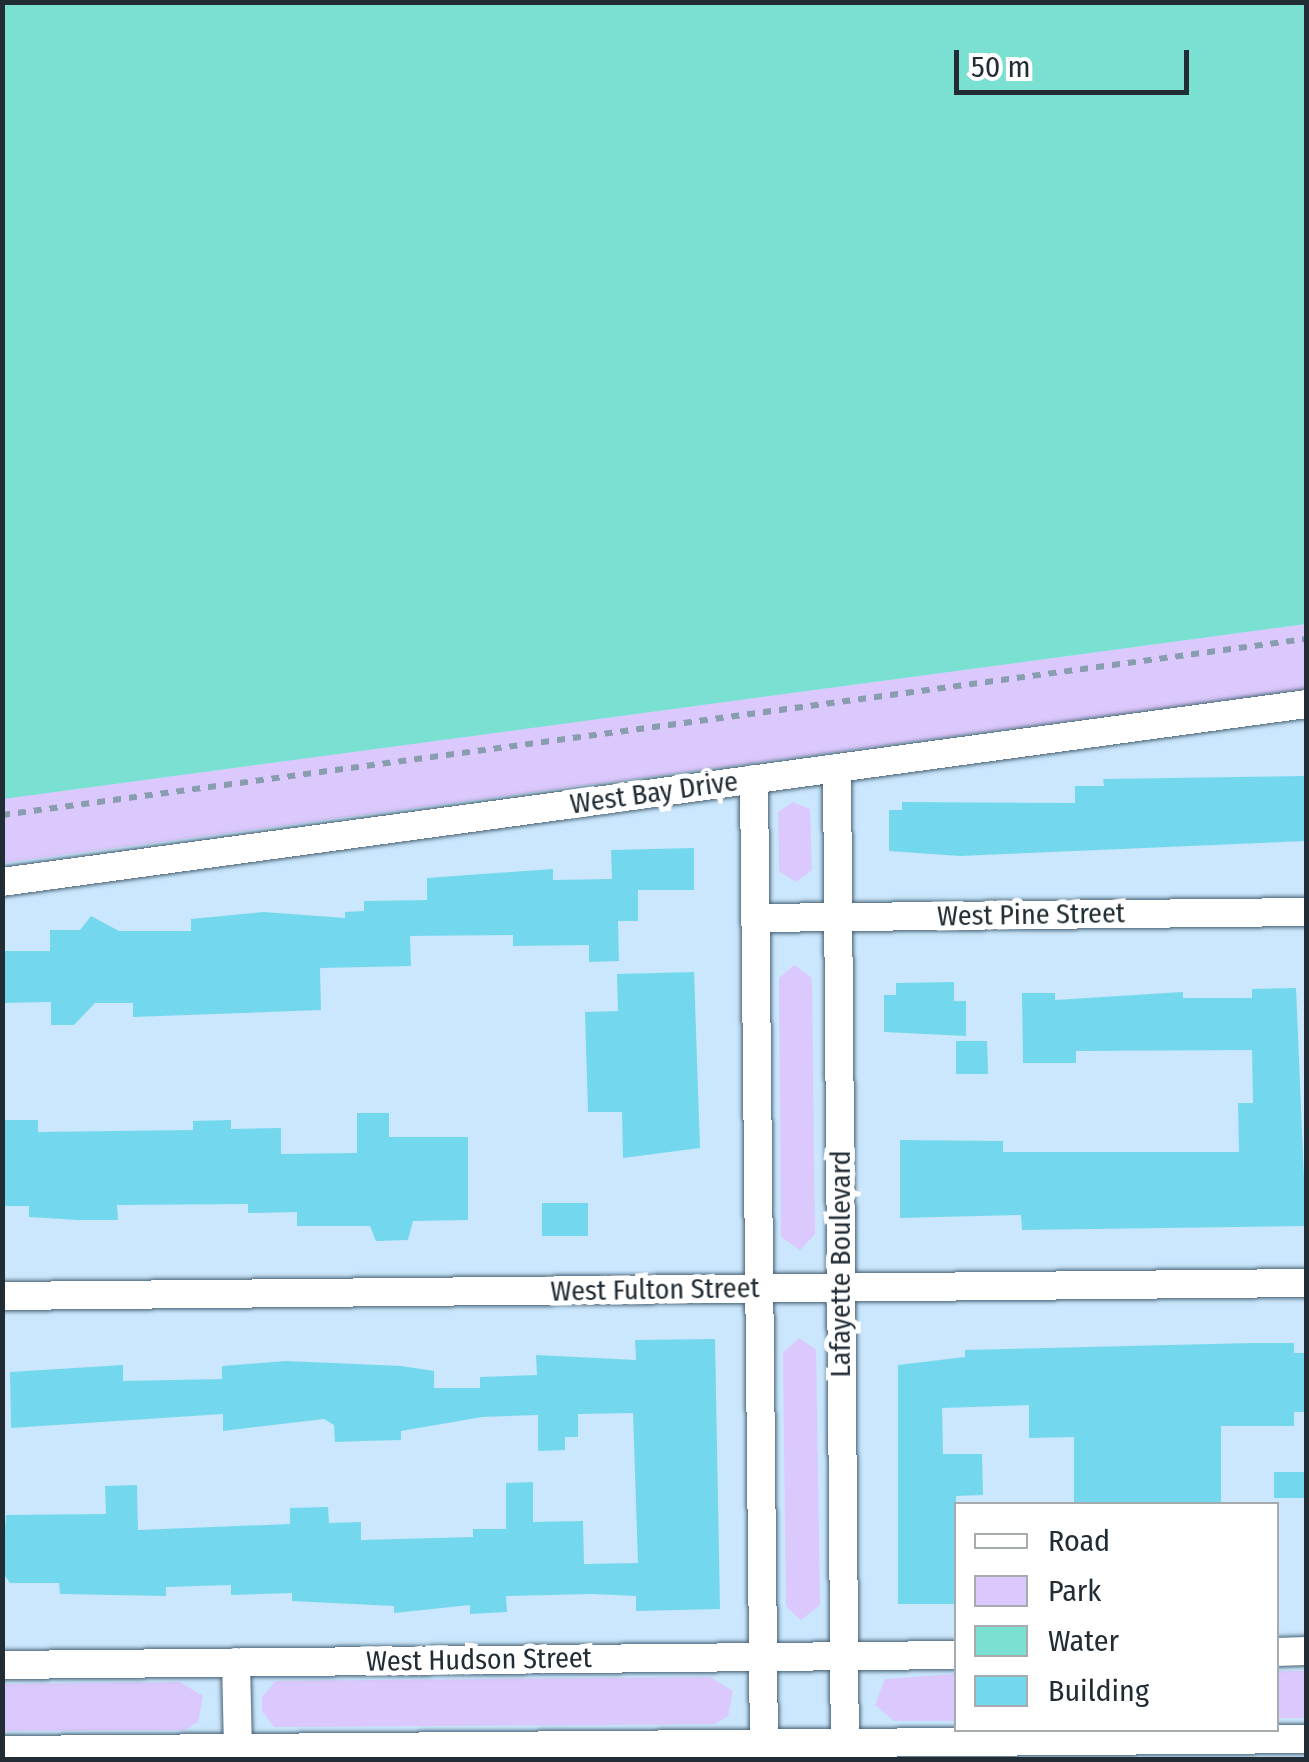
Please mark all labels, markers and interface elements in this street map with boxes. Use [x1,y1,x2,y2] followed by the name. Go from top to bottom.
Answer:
[959,30,1194,92] scale bar
[971,49,1031,85] text: 50 m
[568,765,740,821] street label: West Bay Drive
[937,897,1125,933] street label: West Pine Street
[824,1150,858,1378] street label: Lafayette Boulevard
[550,1271,760,1309] street label: West Fulton Street
[954,1502,1279,1732] legend
[1048,1523,1110,1559] text: Road
[1048,1573,1101,1609] text: Park
[1048,1623,1119,1659] text: Water
[366,1641,592,1679] street label: West Hudson Street
[1048,1673,1149,1709] text: Building

